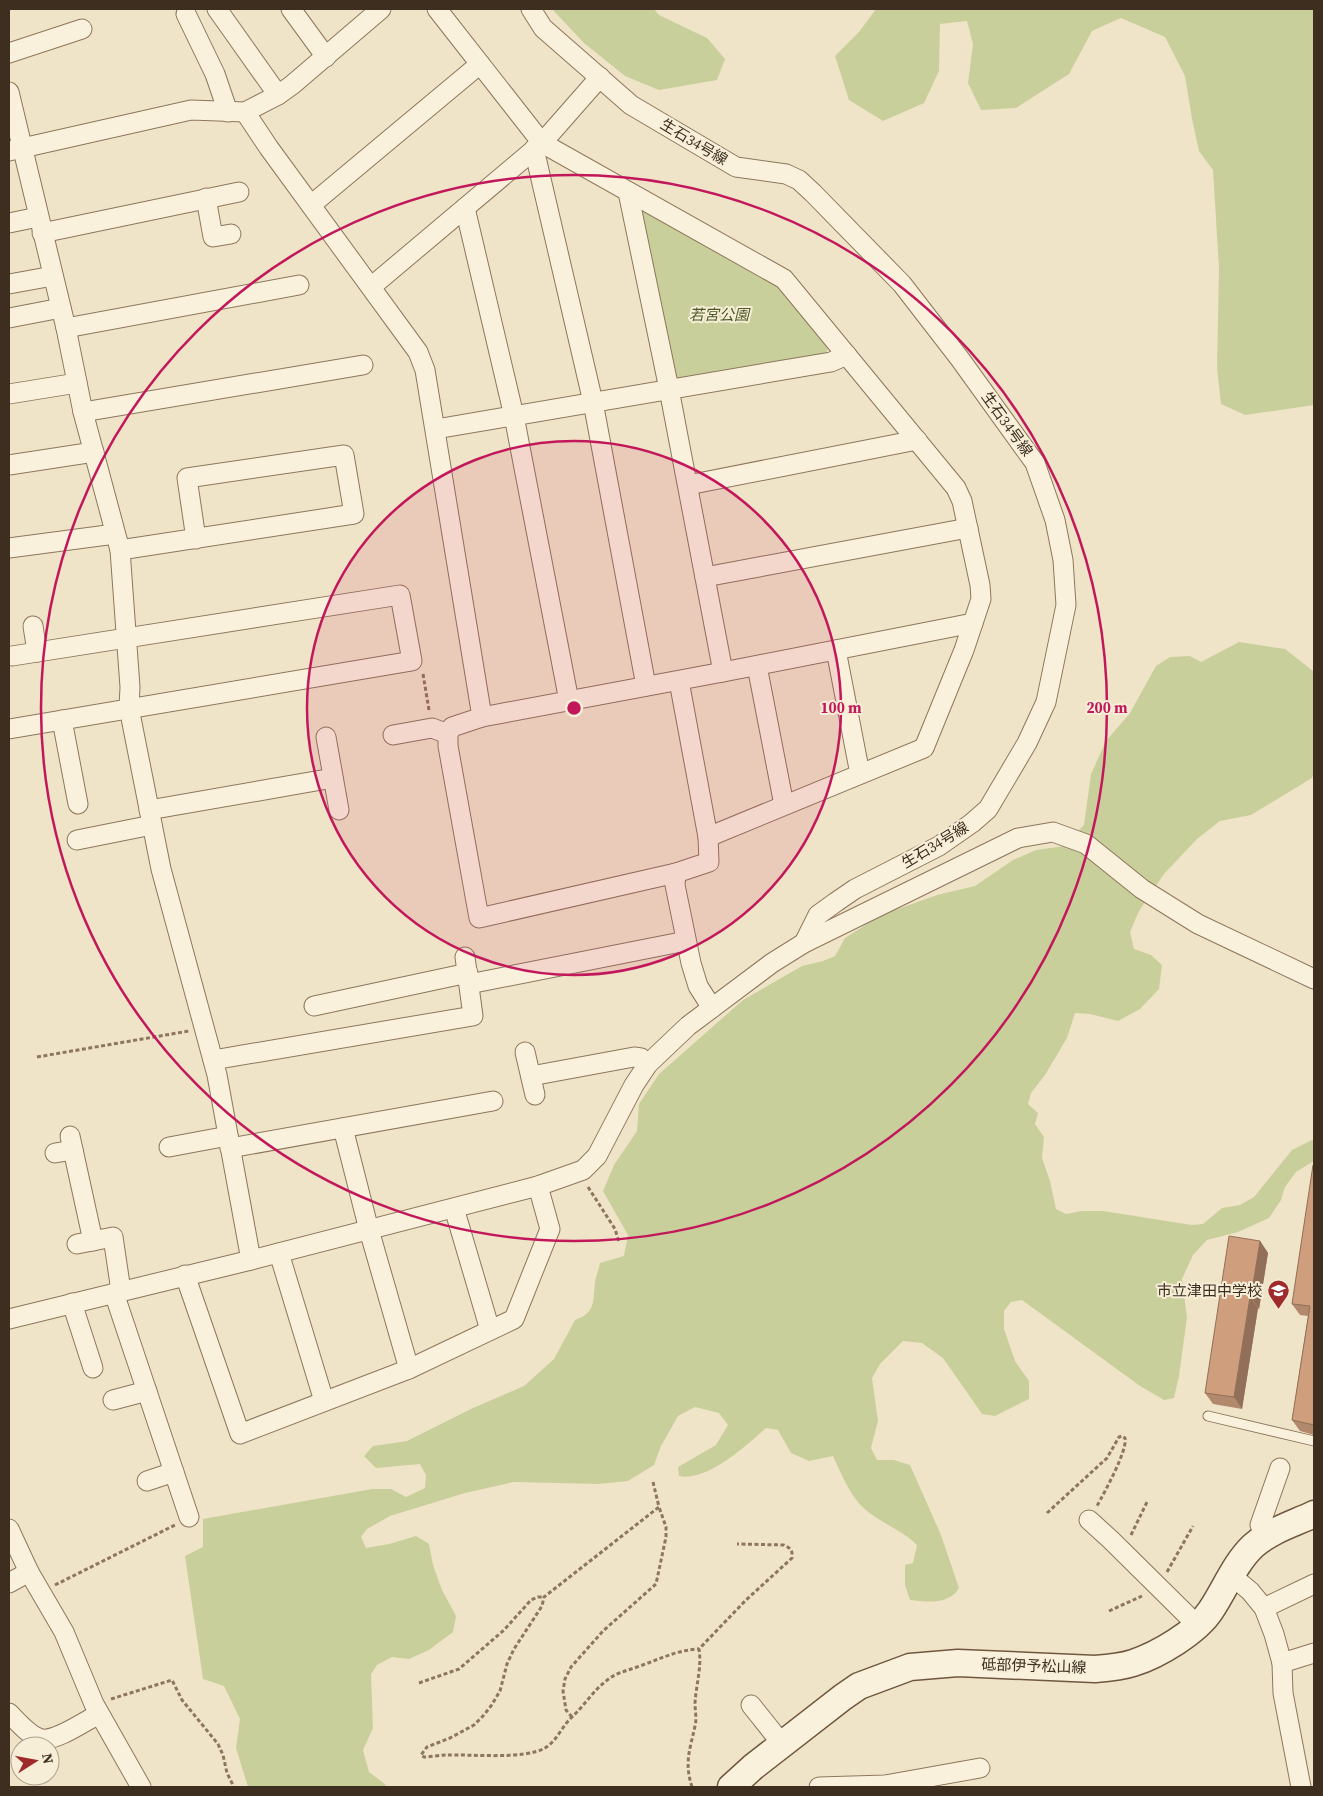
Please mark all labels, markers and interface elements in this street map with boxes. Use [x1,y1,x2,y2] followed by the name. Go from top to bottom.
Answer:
[657,113,732,170] street label: 生石34号線
[689,304,751,325] park label: 若宮公園
[977,387,1038,460] street label: 生石34号線
[820,697,862,718] text: 100 m
[1086,697,1128,718] text: 200 m
[565,699,583,717] centre of rings
[897,816,972,873] street label: 生石34号線
[1266,1279,1290,1310] school or university icon: 市立津田中学校
[1157,1280,1262,1301] place label: 市立津田中学校
[981,1653,1087,1678] street label: 砥部伊予松山線
[10,1736,60,1786] north arrow
[37,1752,59,1765] text: N

